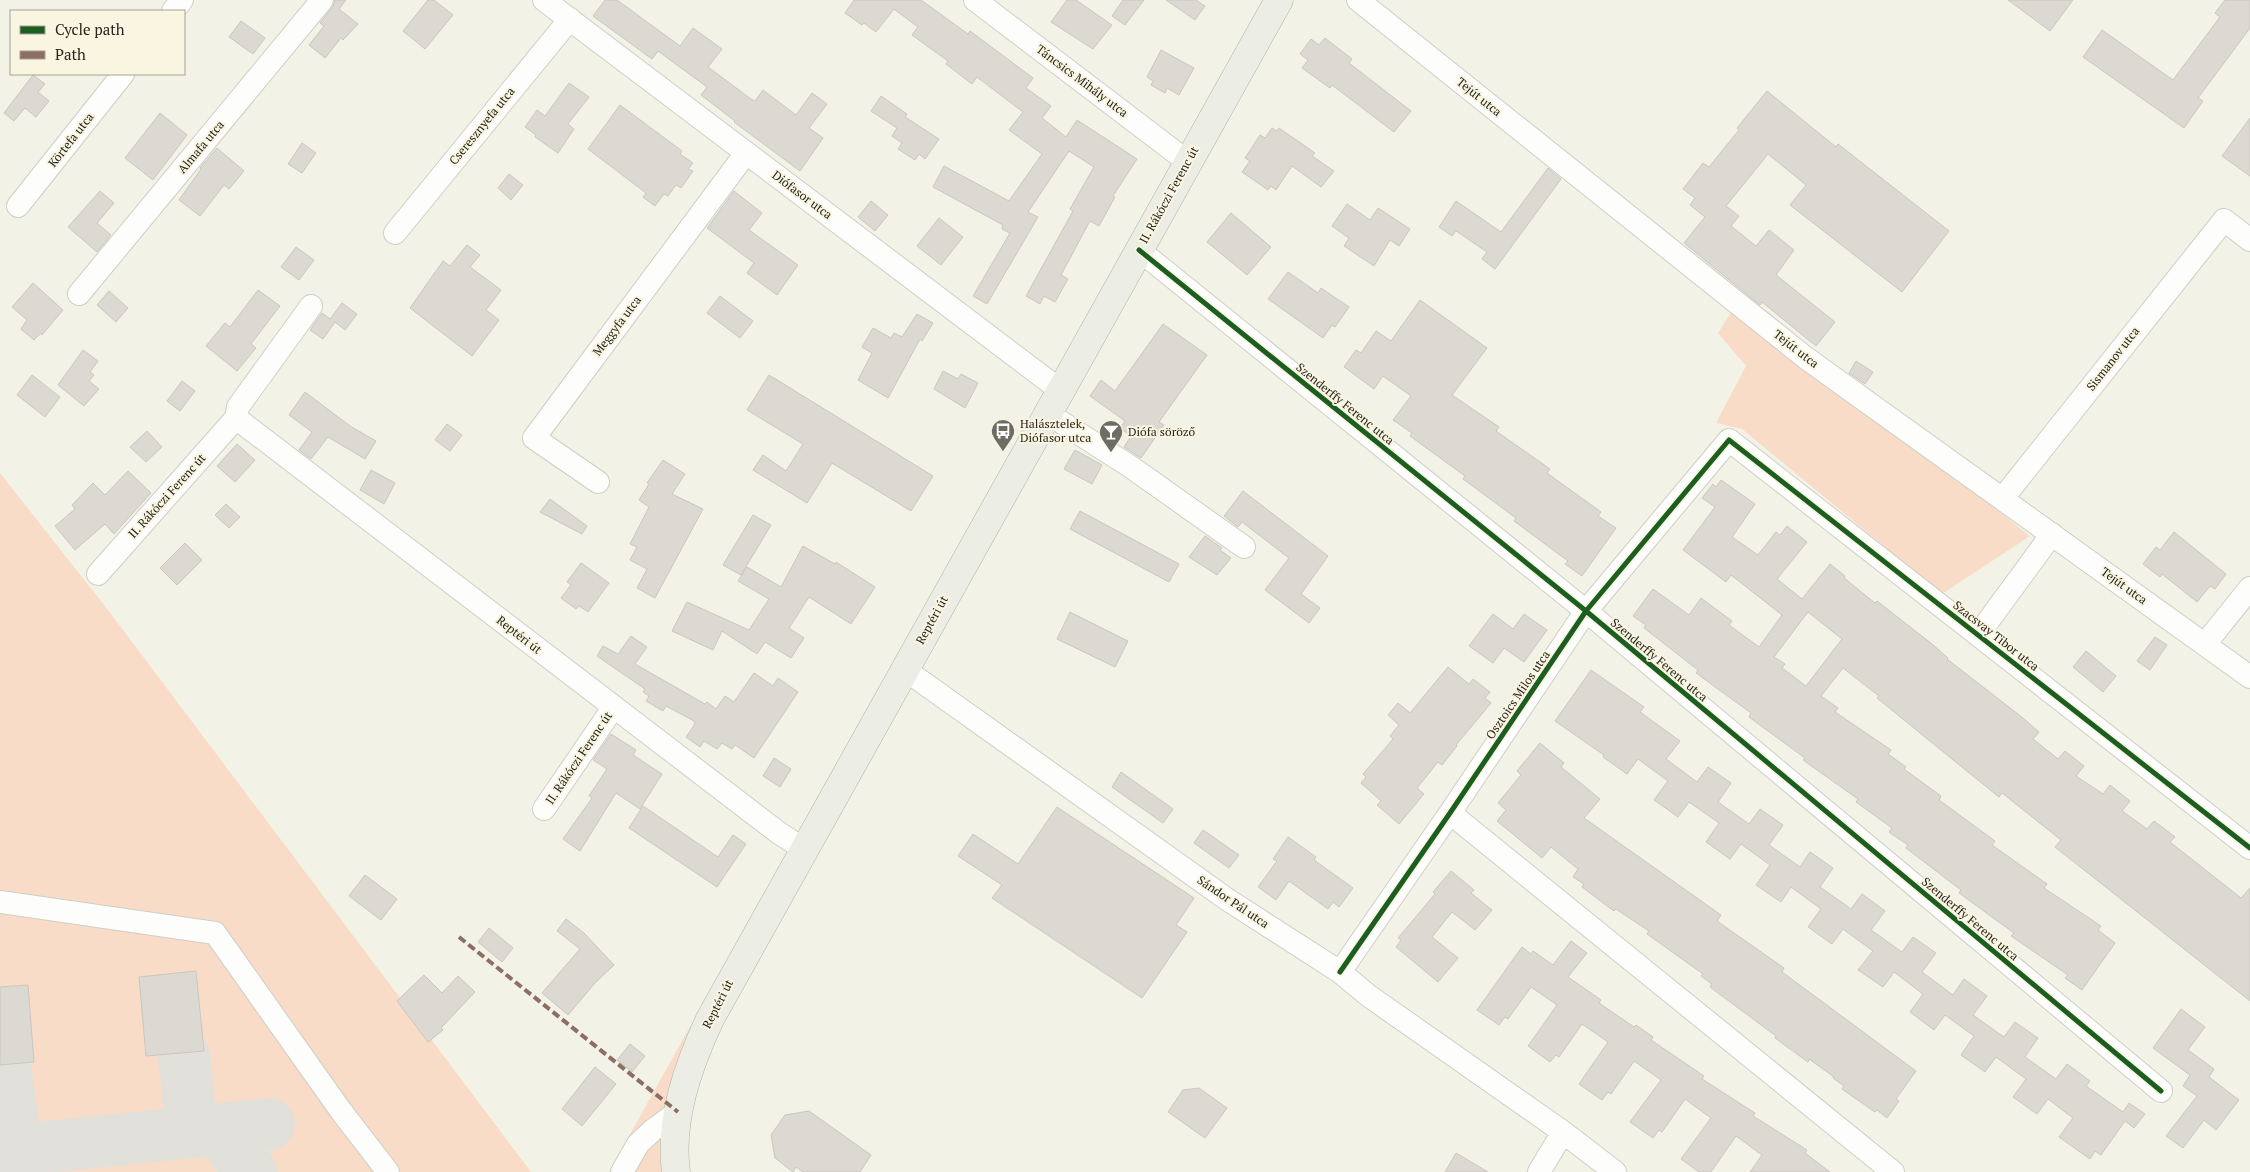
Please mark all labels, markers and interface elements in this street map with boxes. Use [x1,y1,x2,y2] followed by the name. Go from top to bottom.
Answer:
[10,10,185,75] legend
[55,19,125,39] text: Cycle path
[1033,41,1131,120] street label: Táncsics Mihály utca
[55,44,86,64] text: Path
[1454,74,1505,119] street label: Tejút utca
[446,84,518,168] street label: Cseresznyefa utca
[45,109,97,170] street label: Körtefa utca
[174,117,227,176] street label: Almafa utca
[1136,143,1202,246] street label: II. Rákóczi Ferenc út
[769,167,835,222] street label: Diófasor utca
[589,293,644,359] street label: Meggyfa utca
[2083,324,2142,394] street label: Sismanov utca
[1771,326,1822,371] street label: Tejút utca
[1293,360,1397,448] street label: Szenderffy Ferenc utca
[1020,416,1091,445] place label: Halásztelek, Diófasor utca
[990,418,1016,452] bus stop icon: Halásztelek, Diófasor utca
[1098,419,1124,453] bar icon: Diófa söröző
[1128,424,1195,439] place label: Diófa söröző
[125,450,209,541] street label: II. Rákóczi Ferenc út
[2098,564,2150,607] street label: Tejút utca
[912,592,951,647] street label: Reptéri út
[1950,597,2042,674] street label: Szacsvay Tibor utca
[494,612,545,657] street label: Reptéri út
[1608,615,1711,704] street label: Szenderffy Ferenc utca
[1482,648,1553,742] street label: Osztoics Milos utca
[542,708,615,807] street label: II. Rákóczi Ferenc út
[1195,872,1272,931] street label: Sándor Pál utca
[1919,874,2022,963] street label: Szenderffy Ferenc utca
[699,976,737,1031] street label: Reptéri út

